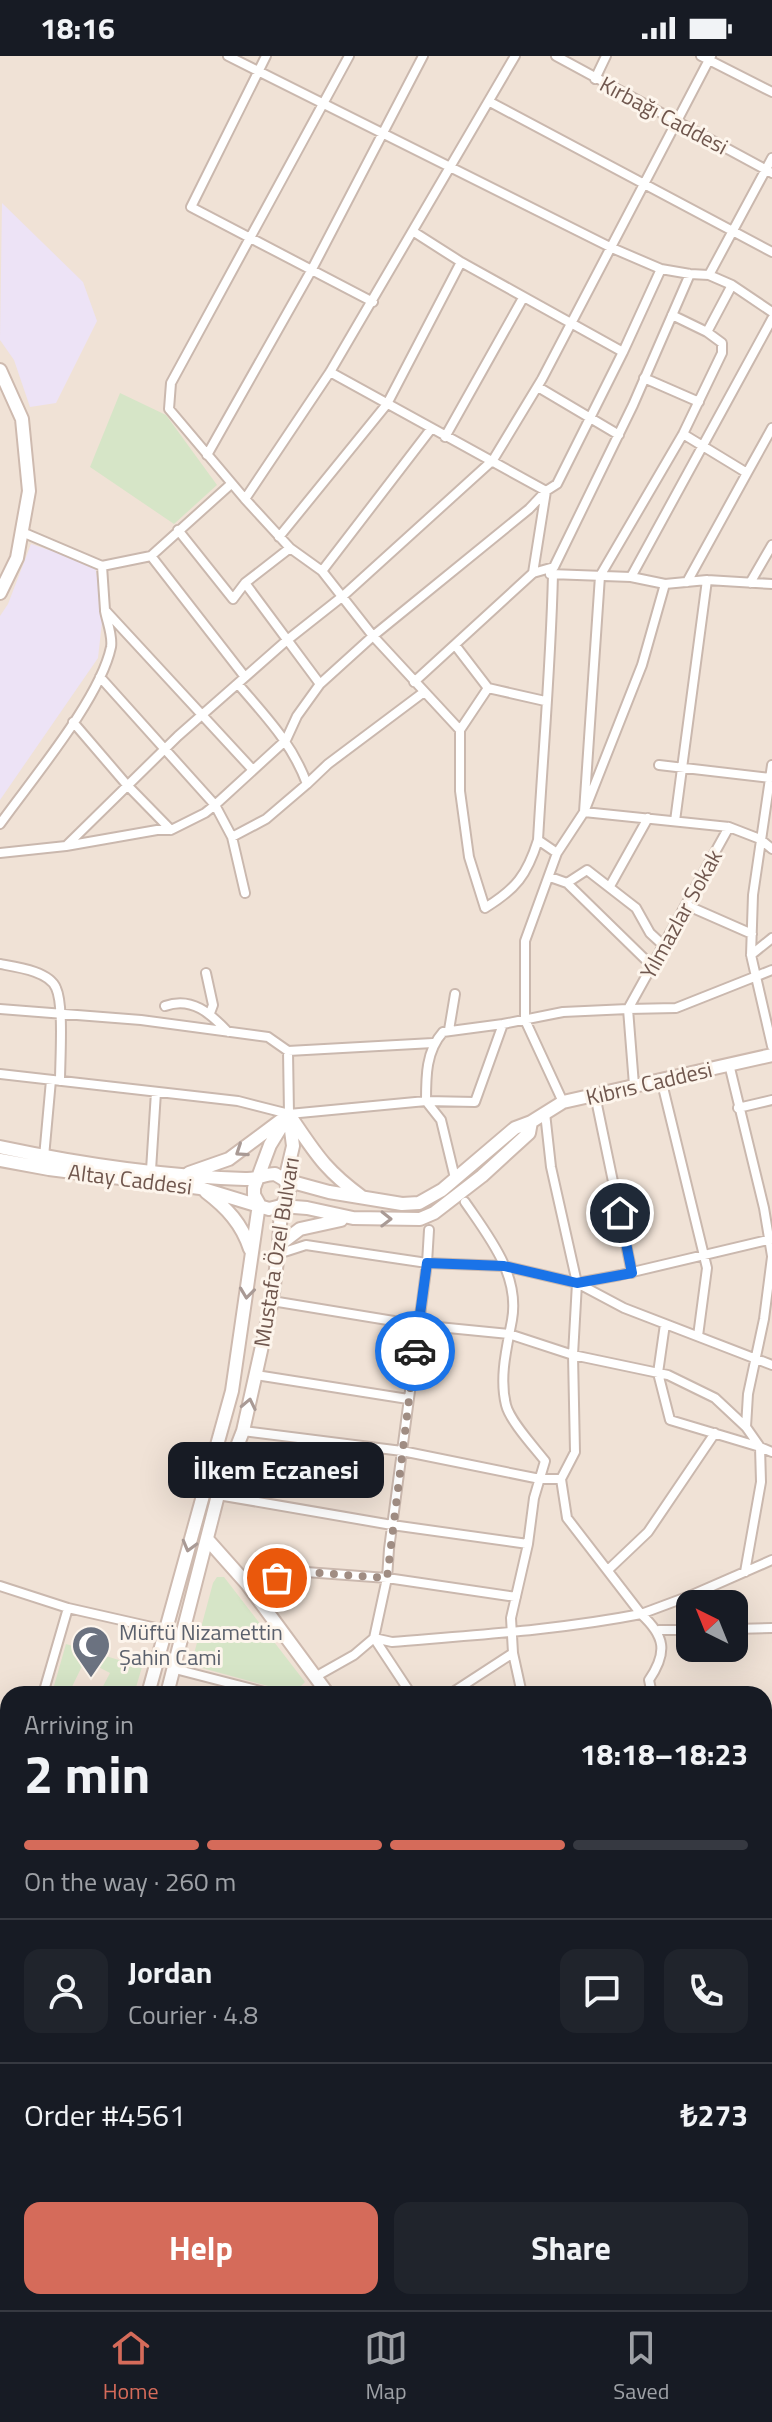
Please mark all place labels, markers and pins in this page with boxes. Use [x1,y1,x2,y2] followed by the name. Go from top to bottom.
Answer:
[586,1179,654,1247] pin
[169,1442,385,1498] callout: İlkem Eczanesi
[243,1544,311,1612] pin
[119,1615,283,1674] place label: Müftü Nizamettin Şahin Cami
[70,1624,112,1679] mosque icon: Müftü Nizamettin Şahin Cami

